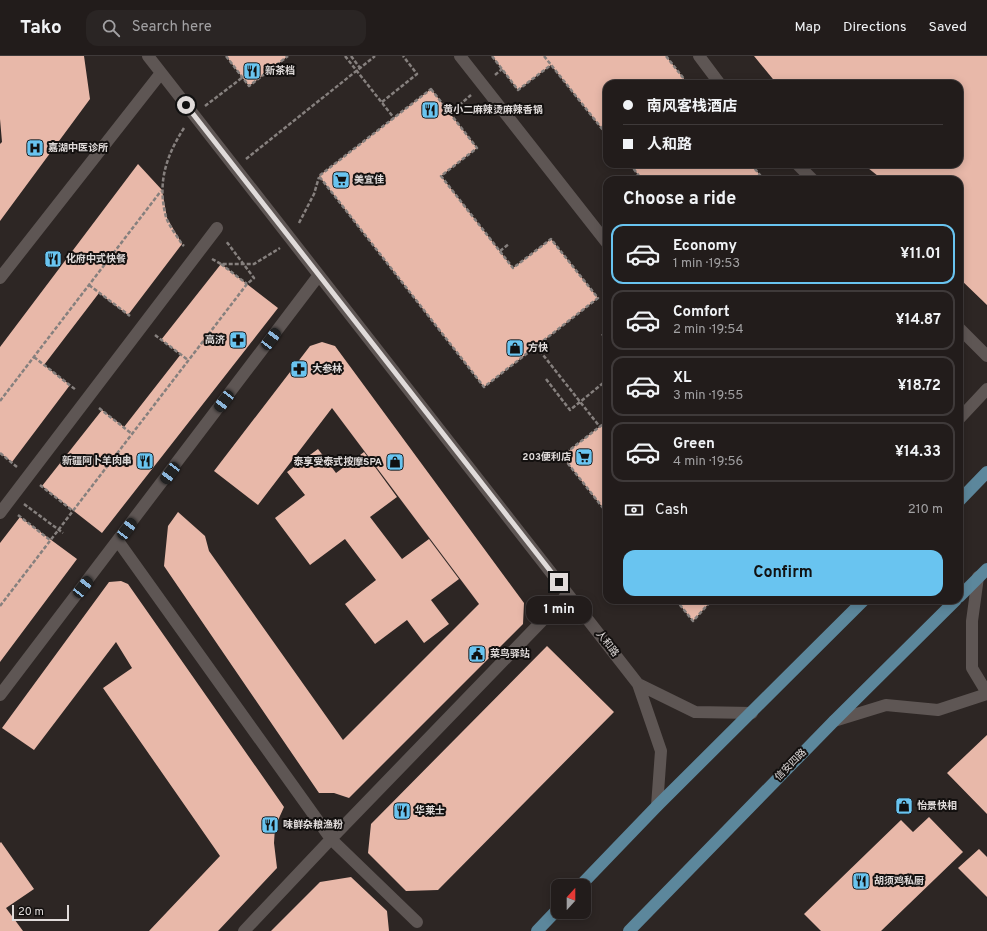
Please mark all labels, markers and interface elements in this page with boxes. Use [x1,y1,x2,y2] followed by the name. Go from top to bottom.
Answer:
[86,10,366,46] search box
[20,16,62,40] text: Tako
[100,17,122,39] icon: search
[132,18,212,37] text: Search here
[795,19,821,36] text: Map
[843,19,907,36] text: Directions
[929,19,967,36] text: Saved
[242,61,262,81] restaurant icon: 新茶档
[265,65,295,78] place label: 新茶档
[177,96,195,114] route start
[647,98,737,117] text: 南风客栈酒店
[420,100,440,120] restaurant icon: 黄小二麻辣烫麻辣香锅
[443,103,543,117] place label: 黄小二麻辣烫麻辣香锅
[647,136,692,155] text: 人和路
[25,138,45,158] hospital icon: 嘉湖中医诊所
[48,142,108,155] place label: 嘉湖中医诊所
[331,170,351,190] supermarket icon: 美宜佳
[354,174,384,187] place label: 美宜佳
[623,188,736,211] text: Choose a ride
[625,236,661,272] icon: car
[673,237,737,256] text: Economy
[900,245,941,264] text: ¥11.01
[43,249,63,269] restaurant icon: 化府中式快餐
[66,252,126,266] place label: 化府中式快餐
[673,256,740,272] text: 1 min · 19:53
[625,302,661,338] icon: car
[673,303,730,322] text: Comfort
[895,311,941,330] text: ¥14.87
[673,322,744,338] text: 2 min · 19:54
[259,326,283,352] car
[228,330,248,350] pharmacy icon: 高济
[205,334,225,347] place label: 高济
[505,338,525,358] shop icon: 方快
[528,342,548,355] place label: 方快
[289,359,309,379] pharmacy icon: 大参林
[312,363,342,376] place label: 大参林
[625,368,661,404] icon: car
[673,369,691,388] text: XL
[897,377,941,396] text: ¥18.72
[212,388,236,414] car
[673,388,743,404] text: 3 min · 19:55
[625,434,661,470] icon: car
[673,435,715,454] text: Green
[895,443,941,462] text: ¥14.33
[574,447,594,467] supermarket icon: 203便利店
[135,451,155,471] restaurant icon: 新疆阿卜羊肉串
[522,451,571,464] place label: 203便利店
[385,452,405,472] shop icon: 泰享受·泰式按摩·SPA
[673,454,743,470] text: 4 min · 19:56
[62,455,132,468] place label: 新疆阿卜羊肉串
[293,455,382,469] place label: 泰享受·泰式按摩·SPA
[158,460,182,486] car
[623,499,645,521] icon: cash
[655,501,688,520] text: Cash
[908,502,943,518] text: 210 m
[115,516,139,542] car
[623,550,943,596] button: Confirm
[550,573,568,591] route end
[71,574,95,600] car
[526,596,592,624] callout: 1 min
[543,602,575,618] text: 1 min
[593,628,621,660] street label: 人和路
[467,644,487,664] public building icon: 菜鸟驿站
[490,648,530,661] place label: 菜鸟驿站
[772,746,810,784] street label: 信安四路
[894,796,914,816] shop icon: 怡景快相
[917,800,957,813] place label: 怡景快相
[392,801,412,821] restaurant icon: 华莱士
[415,804,445,818] place label: 华莱士
[260,815,280,835] restaurant icon: 味鲜杂粮渔粉
[283,818,343,832] place label: 味鲜杂粮渔粉
[851,871,871,891] restaurant icon: 胡须鸡私厨
[874,875,924,888] place label: 胡须鸡私厨
[551,879,591,919] north arrow
[551,879,591,919] map controls
[12,903,69,922] scale bar
[18,905,44,919] text: 20 m

